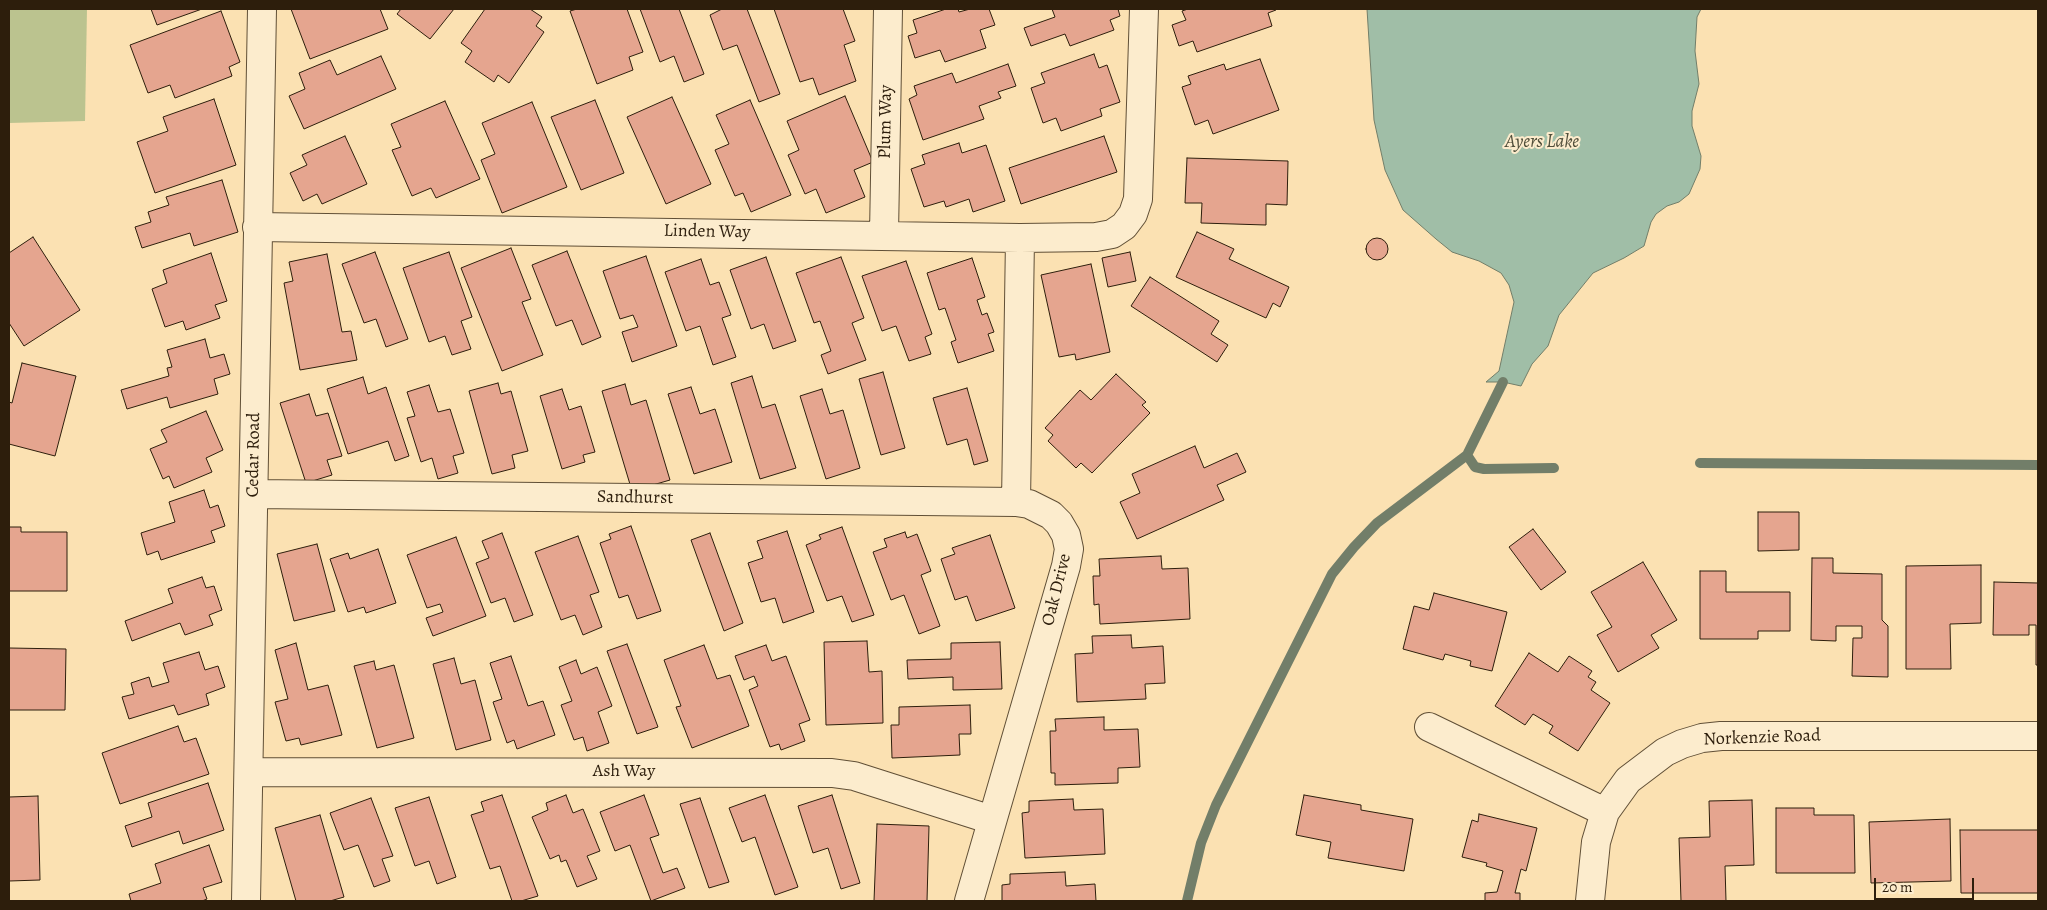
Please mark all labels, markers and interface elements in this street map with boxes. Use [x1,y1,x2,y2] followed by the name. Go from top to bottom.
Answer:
[875,85,897,159] street label: Plum Way
[1505,131,1579,153] water label: Ayers Lake
[664,220,750,244] street label: Linden Way
[242,412,266,498] street label: Cedar Road
[597,487,673,509] street label: Sandhurst
[1038,552,1076,628] street label: Oak Drive
[1703,725,1821,751] street label: Norkenzie Road
[593,761,655,783] street label: Ash Way
[1877,868,1977,900] scale bar
[1882,877,1913,897] text: 20 m

